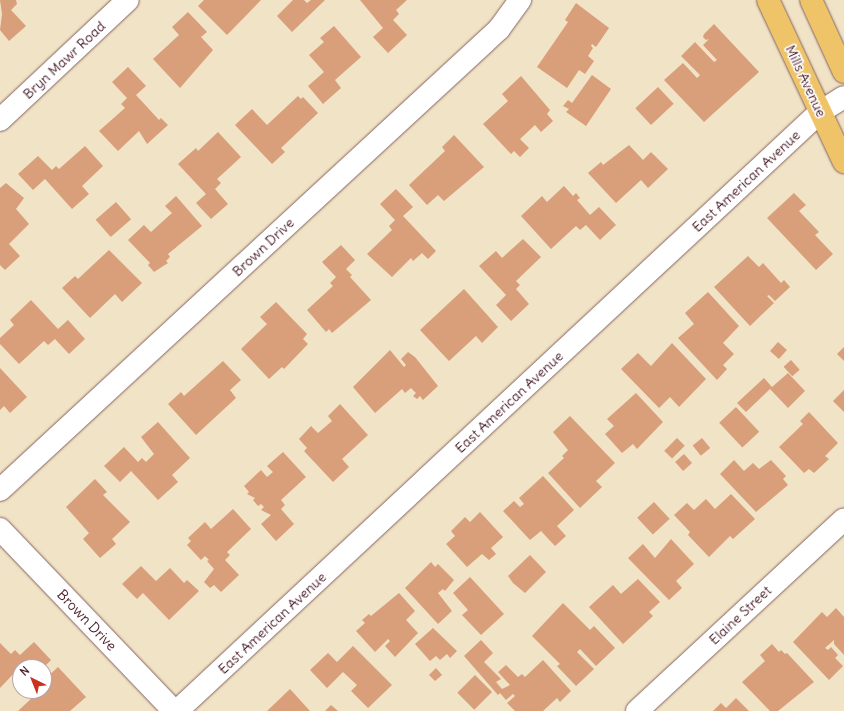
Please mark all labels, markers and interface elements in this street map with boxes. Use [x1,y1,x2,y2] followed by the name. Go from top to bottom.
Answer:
[19,18,109,102] street label: Bryn Mawr Road
[782,42,830,120] street label: Mills Avenue
[689,127,803,235] street label: East American Avenue
[229,214,297,280] street label: Brown Drive
[452,348,566,456] street label: East American Avenue
[215,569,329,677] street label: East American Avenue
[705,582,775,648] street label: Elaine Street
[54,586,120,654] street label: Brown Drive
[12,659,52,699] north arrow
[17,663,32,679] text: N

